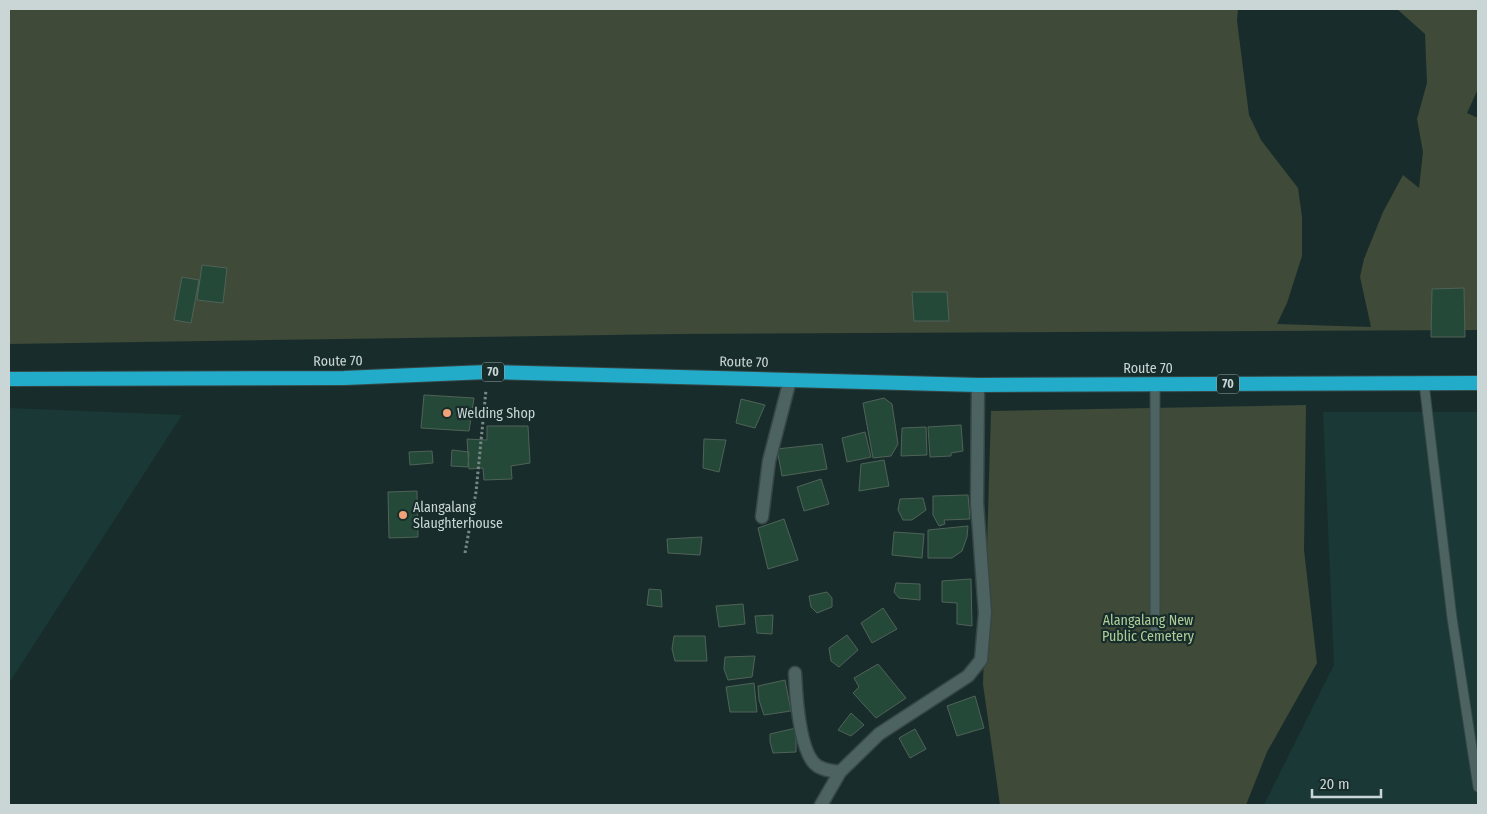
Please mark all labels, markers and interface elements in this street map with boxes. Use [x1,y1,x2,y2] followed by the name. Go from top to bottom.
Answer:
[313,352,363,370] street label: Route 70
[719,353,769,371] street label: Route 70
[1123,360,1173,377] street label: Route 70
[482,362,504,382] road number: 70
[1217,374,1239,394] road number: 70
[457,405,535,422] place label: Welding Shop
[441,407,453,419] marker: Welding Shop
[413,499,503,532] place label: Alangalang Slaughterhouse
[397,509,409,521] marker: Alangalang Slaughterhouse
[1102,612,1195,645] park label: Alangalang New Public Cemetery
[1312,766,1381,798] scale bar
[1320,775,1350,793] text: 20 m

